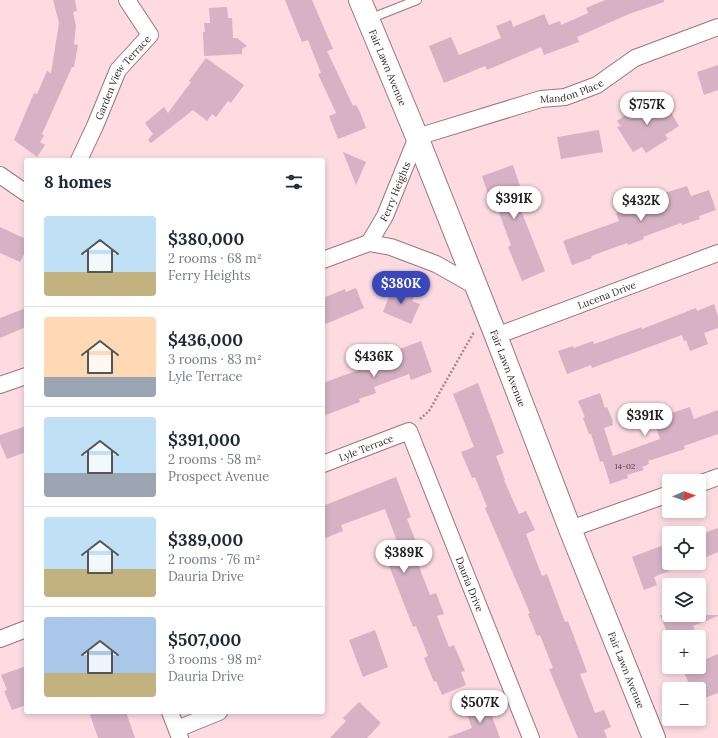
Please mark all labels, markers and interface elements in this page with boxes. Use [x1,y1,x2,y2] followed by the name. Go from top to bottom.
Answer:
[366,27,410,108] street label: Fair Lawn Avenue
[92,32,154,122] street label: Garden View Terrace
[539,76,607,106] street label: Mandon Place
[619,92,675,126] pin: $757K
[629,96,665,113] text: $757K
[377,159,414,224] street label: Ferry Heights
[44,171,111,193] text: 8 homes
[283,171,305,193] icon: filters
[486,186,542,220] pin: $391K
[613,188,669,222] pin: $432K
[496,190,532,207] text: $391K
[622,192,660,209] text: $432K
[168,228,244,250] text: $380,000
[76,232,124,280] icon: home
[168,250,262,267] text: 2 rooms · 68 m²
[168,267,251,284] text: Ferry Heights
[373,271,429,305] pin: $380K
[381,275,421,292] text: $380K
[576,278,638,312] street label: Lucena Drive
[487,328,529,409] street label: Fair Lawn Avenue
[168,329,243,351] text: $436,000
[76,333,124,381] icon: home
[346,344,402,378] pin: $436K
[355,348,393,365] text: $436K
[168,351,262,368] text: 3 rooms · 83 m²
[168,368,243,385] text: Lyle Terrace
[617,403,673,437] pin: $391K
[627,407,663,424] text: $391K
[168,429,241,451] text: $391,000
[337,431,396,464] street label: Lyle Terrace
[76,433,124,481] icon: home
[168,451,261,468] text: 2 rooms · 58 m²
[615,461,635,471] house number: 14-02
[168,468,269,485] text: Prospect Avenue
[662,474,706,518] north arrow
[662,474,706,726] map controls
[662,526,706,570] button: locate
[168,529,243,551] text: $389,000
[76,533,124,581] icon: home
[376,540,432,574] pin: $389K
[384,544,424,561] text: $389K
[168,551,260,568] text: 2 rooms · 76 m²
[453,555,486,615] street label: Dauria Drive
[168,568,244,585] text: Dauria Drive
[662,578,706,622] button: layers
[168,629,241,651] text: $507,000
[605,630,648,711] street label: Fair Lawn Avenue
[662,630,706,674] button: +
[76,633,124,681] icon: home
[168,651,262,668] text: 3 rooms · 98 m²
[168,668,244,685] text: Dauria Drive
[662,682,706,726] button: −
[452,690,508,724] pin: $507K
[461,694,499,711] text: $507K

